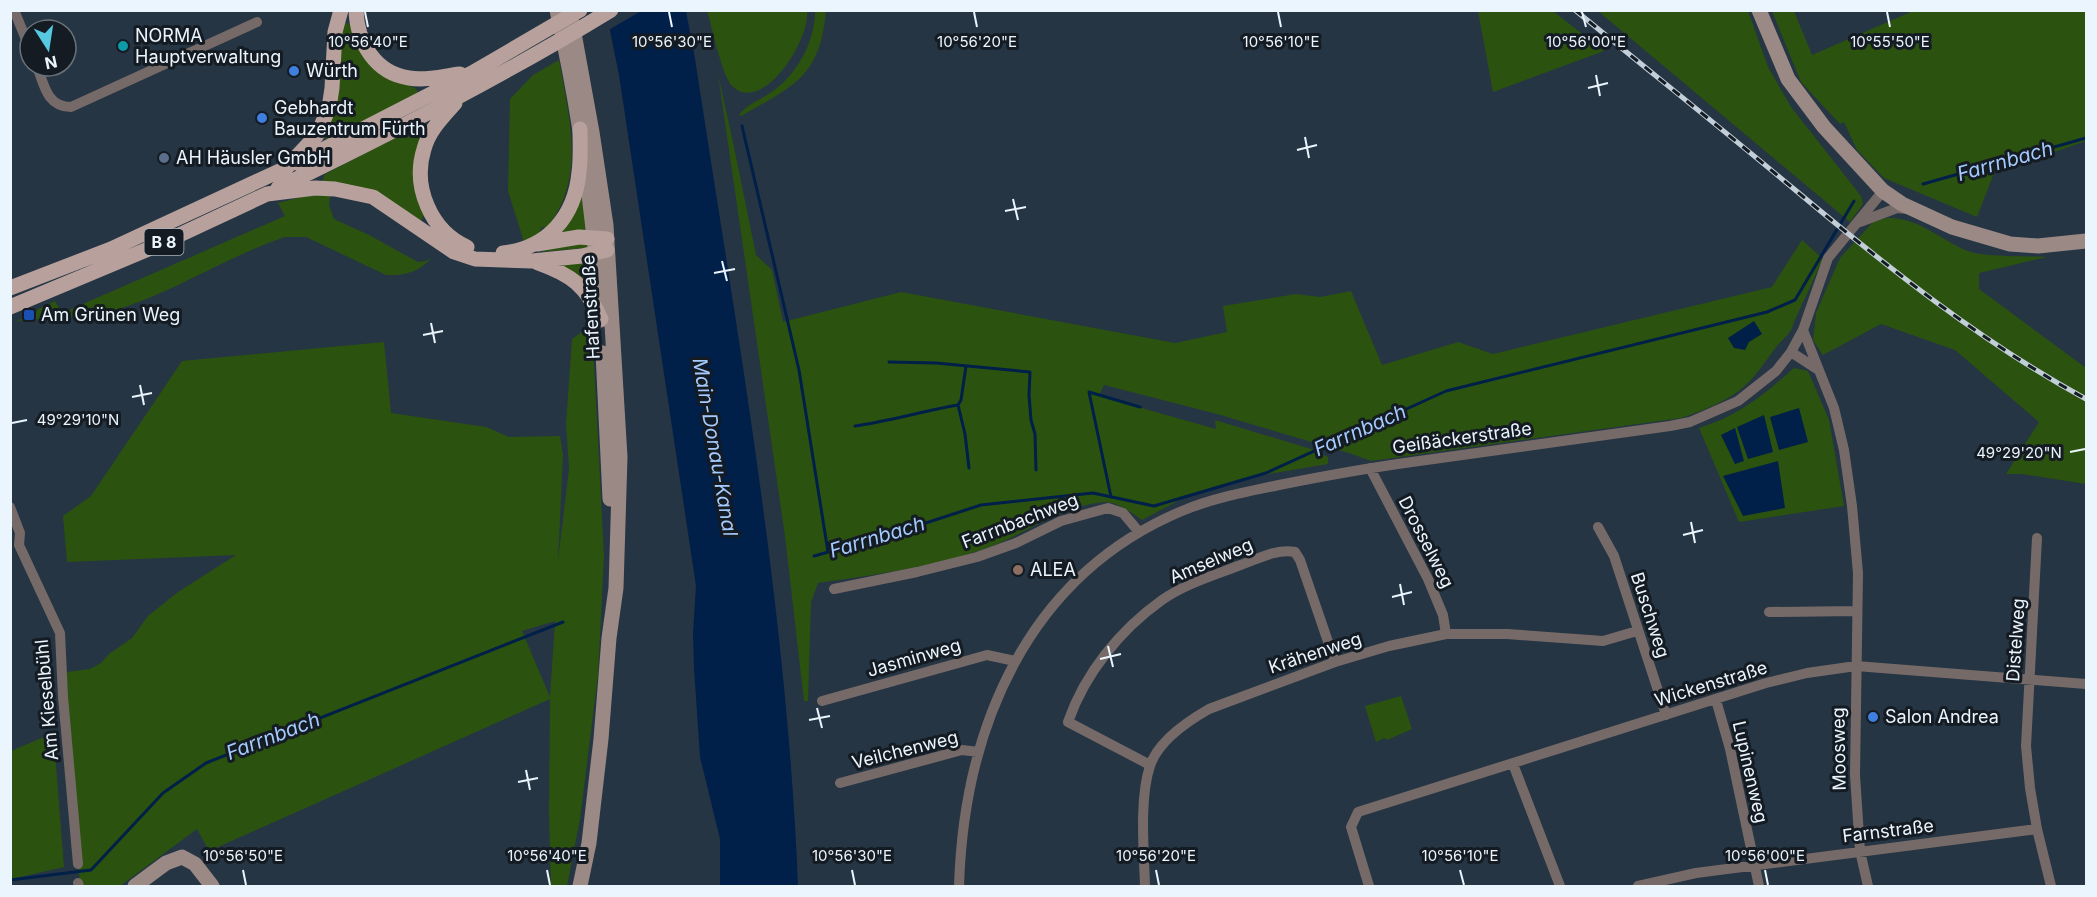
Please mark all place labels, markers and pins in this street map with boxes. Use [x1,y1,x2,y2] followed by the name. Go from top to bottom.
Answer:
[135,25,281,67] place label: NORMA Hauptverwaltung
[116,39,130,53] marker: NORMA Hauptverwaltung
[306,60,358,81] place label: Würth
[287,64,301,78] marker: Würth
[274,97,426,139] place label: Gebhardt Bauzentrum Fürth
[255,111,269,125] marker: Gebhardt Bauzentrum Fürth
[176,147,331,168] place label: AH Häusler GmbH
[157,151,171,165] marker: AH Häusler GmbH
[41,304,180,325] place label: Am Grünen Weg
[22,308,36,322] marker: Am Grünen Weg
[1030,559,1076,580] place label: ALEA
[1011,563,1025,577] marker: ALEA
[1885,706,1999,727] place label: Salon Andrea
[1866,710,1880,724] marker: Salon Andrea

